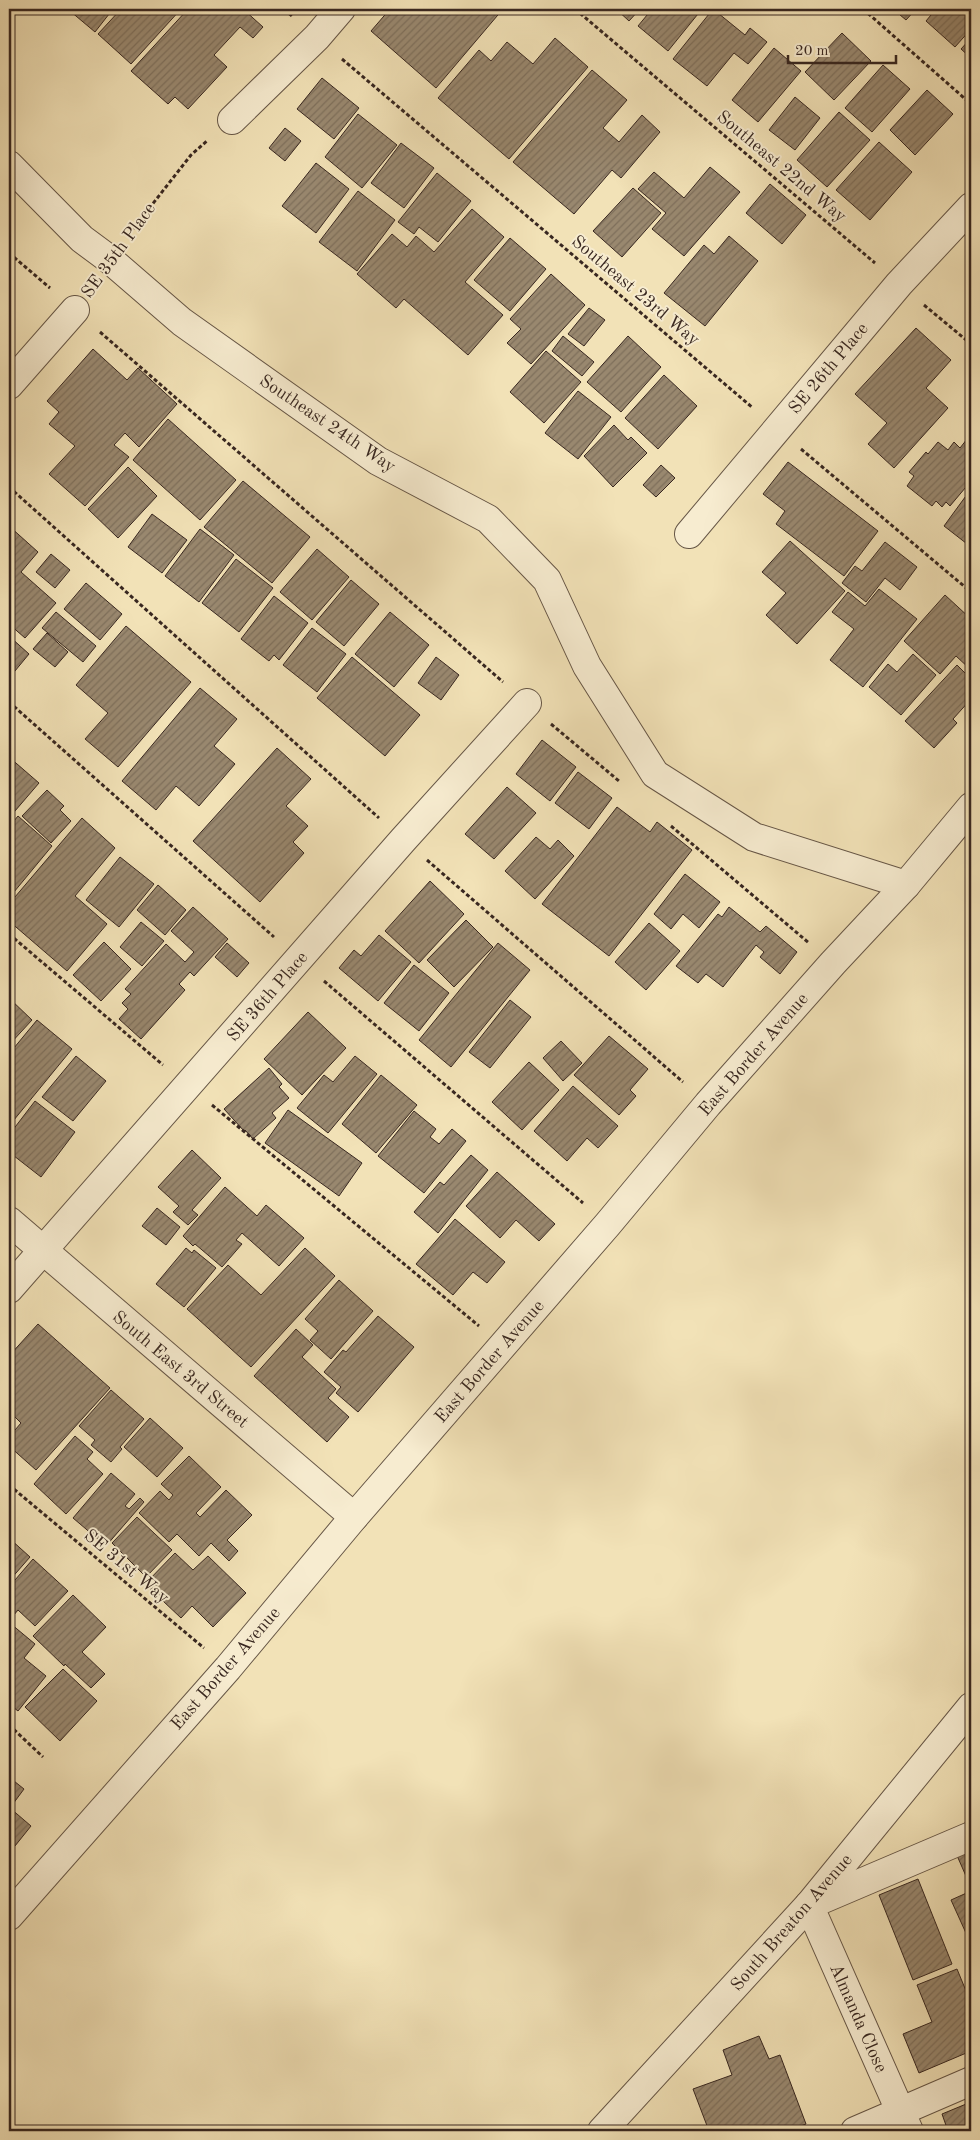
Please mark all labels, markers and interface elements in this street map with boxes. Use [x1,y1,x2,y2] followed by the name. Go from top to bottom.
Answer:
[788,32,895,64] scale bar
[795,44,829,59] text: 20 m
[713,107,850,226] street label: Southeast 22nd Way
[78,200,159,301] street label: SE 35th Place
[568,232,703,350] street label: Southeast 23rd Way
[786,320,872,418] street label: SE 26th Place
[256,372,399,476] street label: Southeast 24th Way
[224,948,312,1045] street label: SE 36th Place
[696,990,812,1120] street label: East Border Avenue
[432,1297,548,1427] street label: East Border Avenue
[109,1308,252,1432] street label: South East 3rd Street
[81,1526,173,1608] street label: SE 31st Way
[168,1604,284,1734] street label: East Border Avenue
[728,1851,856,1995] street label: South Breaton Avenue
[826,1961,890,2075] street label: Almanda Close

